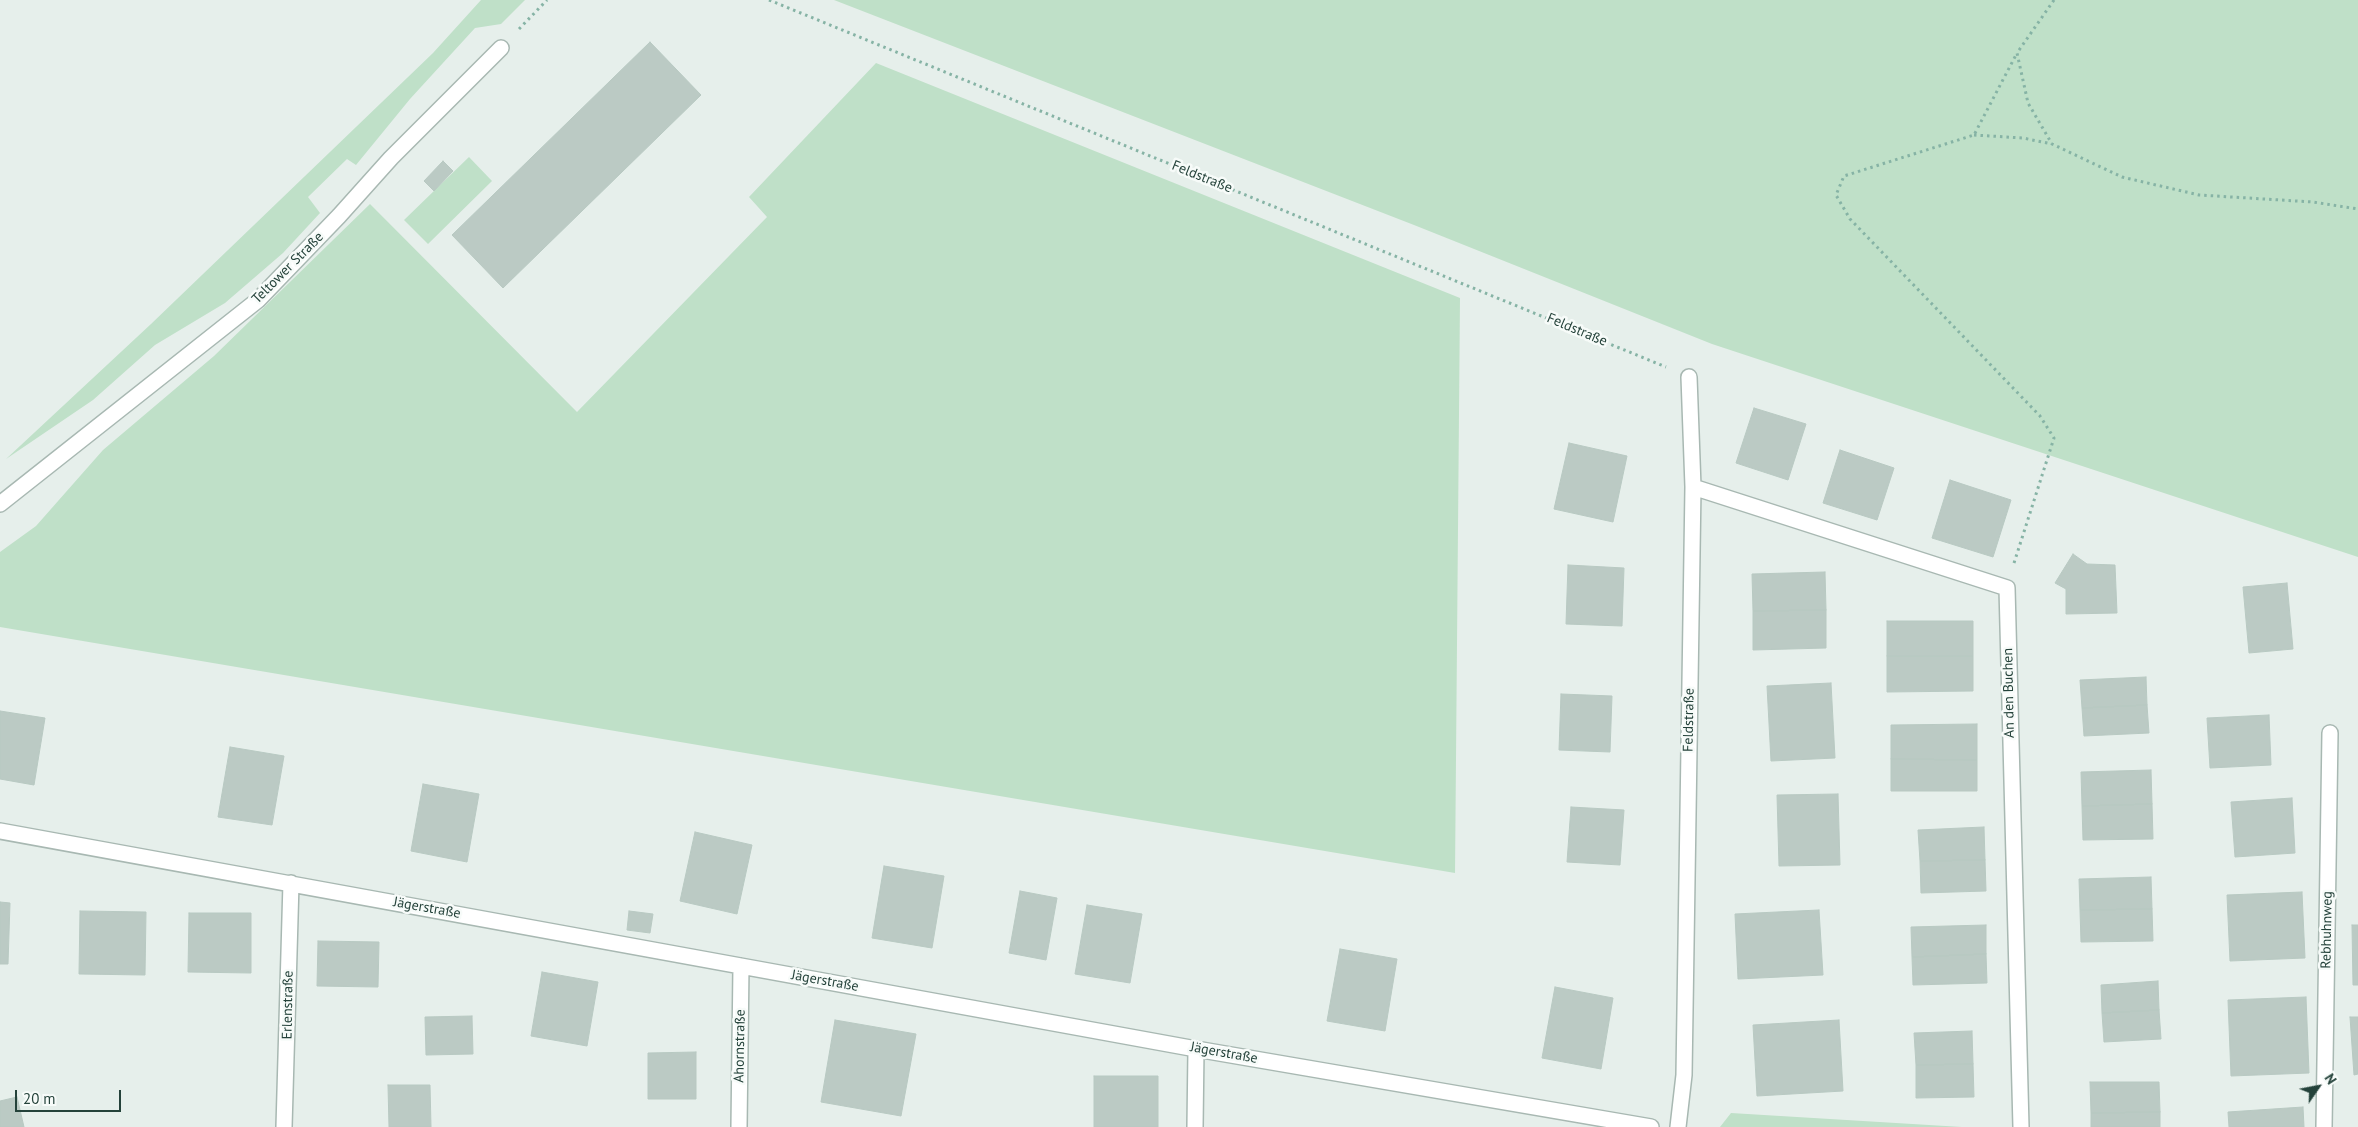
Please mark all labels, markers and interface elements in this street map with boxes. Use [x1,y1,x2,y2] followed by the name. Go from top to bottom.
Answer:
[1169,157,1235,197] street label: Feldstraße
[249,229,327,307] street label: Teltower Straße
[1544,310,1610,350] street label: Feldstraße
[2000,648,2018,738] street label: An den Buchen
[1680,688,1698,752] street label: Feldstraße
[2318,891,2336,969] street label: Rebhuhnweg
[392,894,462,922] street label: Jägerstraße
[790,967,860,995] street label: Jägerstraße
[279,970,297,1040] street label: Erlenstraße
[731,1009,749,1083] street label: Ahornstraße
[1189,1039,1259,1067] street label: Jägerstraße
[2293,1062,2343,1112] north arrow
[2321,1070,2341,1088] text: N
[18,1080,124,1112] scale bar
[23,1089,56,1108] text: 20 m

